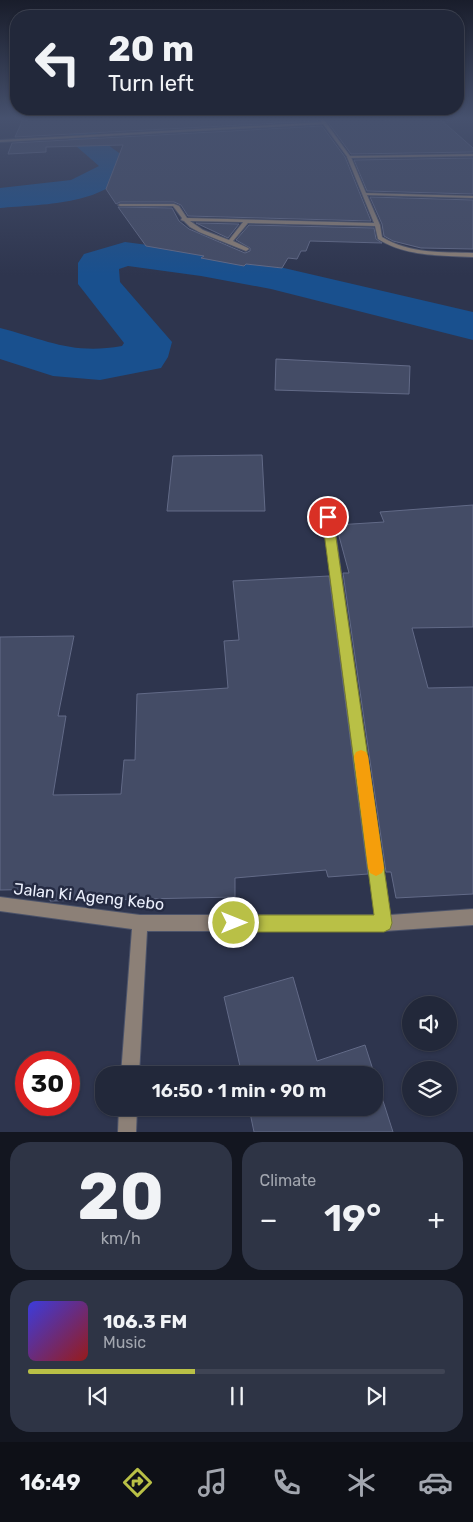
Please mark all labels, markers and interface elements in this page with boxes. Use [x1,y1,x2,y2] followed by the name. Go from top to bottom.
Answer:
[108,28,194,70] text: 20 m
[25,30,90,95] icon: left
[108,70,194,97] text: Turn left
[307,496,349,538] pin
[314,503,342,531] icon: arrive
[13,879,165,914] street label: Jalan Ki Ageng Kebo
[207,896,259,948] position arrow
[402,996,457,1116] map controls
[402,996,457,1051] button: sound
[15,1051,80,1116] speed limit sign: 30
[402,1061,457,1116] button: layers
[152,1079,326,1102] text: 16:50 · 1 min · 90 m
[78,1158,164,1235] text: 20
[260,1171,316,1190] text: Climate
[324,1195,381,1241] text: 19°
[260,1203,278,1236] text: −
[428,1203,445,1236] text: +
[101,1229,141,1248] text: km/h
[103,1310,187,1333] text: 106.3 FM
[103,1333,146,1352] text: Music
[84,1382,112,1410] icon: previous
[223,1382,251,1410] icon: pause
[362,1382,390,1410] icon: next
[120,1465,155,1500] icon: directions
[195,1465,230,1500] icon: music
[269,1465,304,1500] icon: phone
[344,1465,379,1500] icon: climate
[418,1465,453,1500] icon: car
[20,1469,81,1496] text: 16:49

